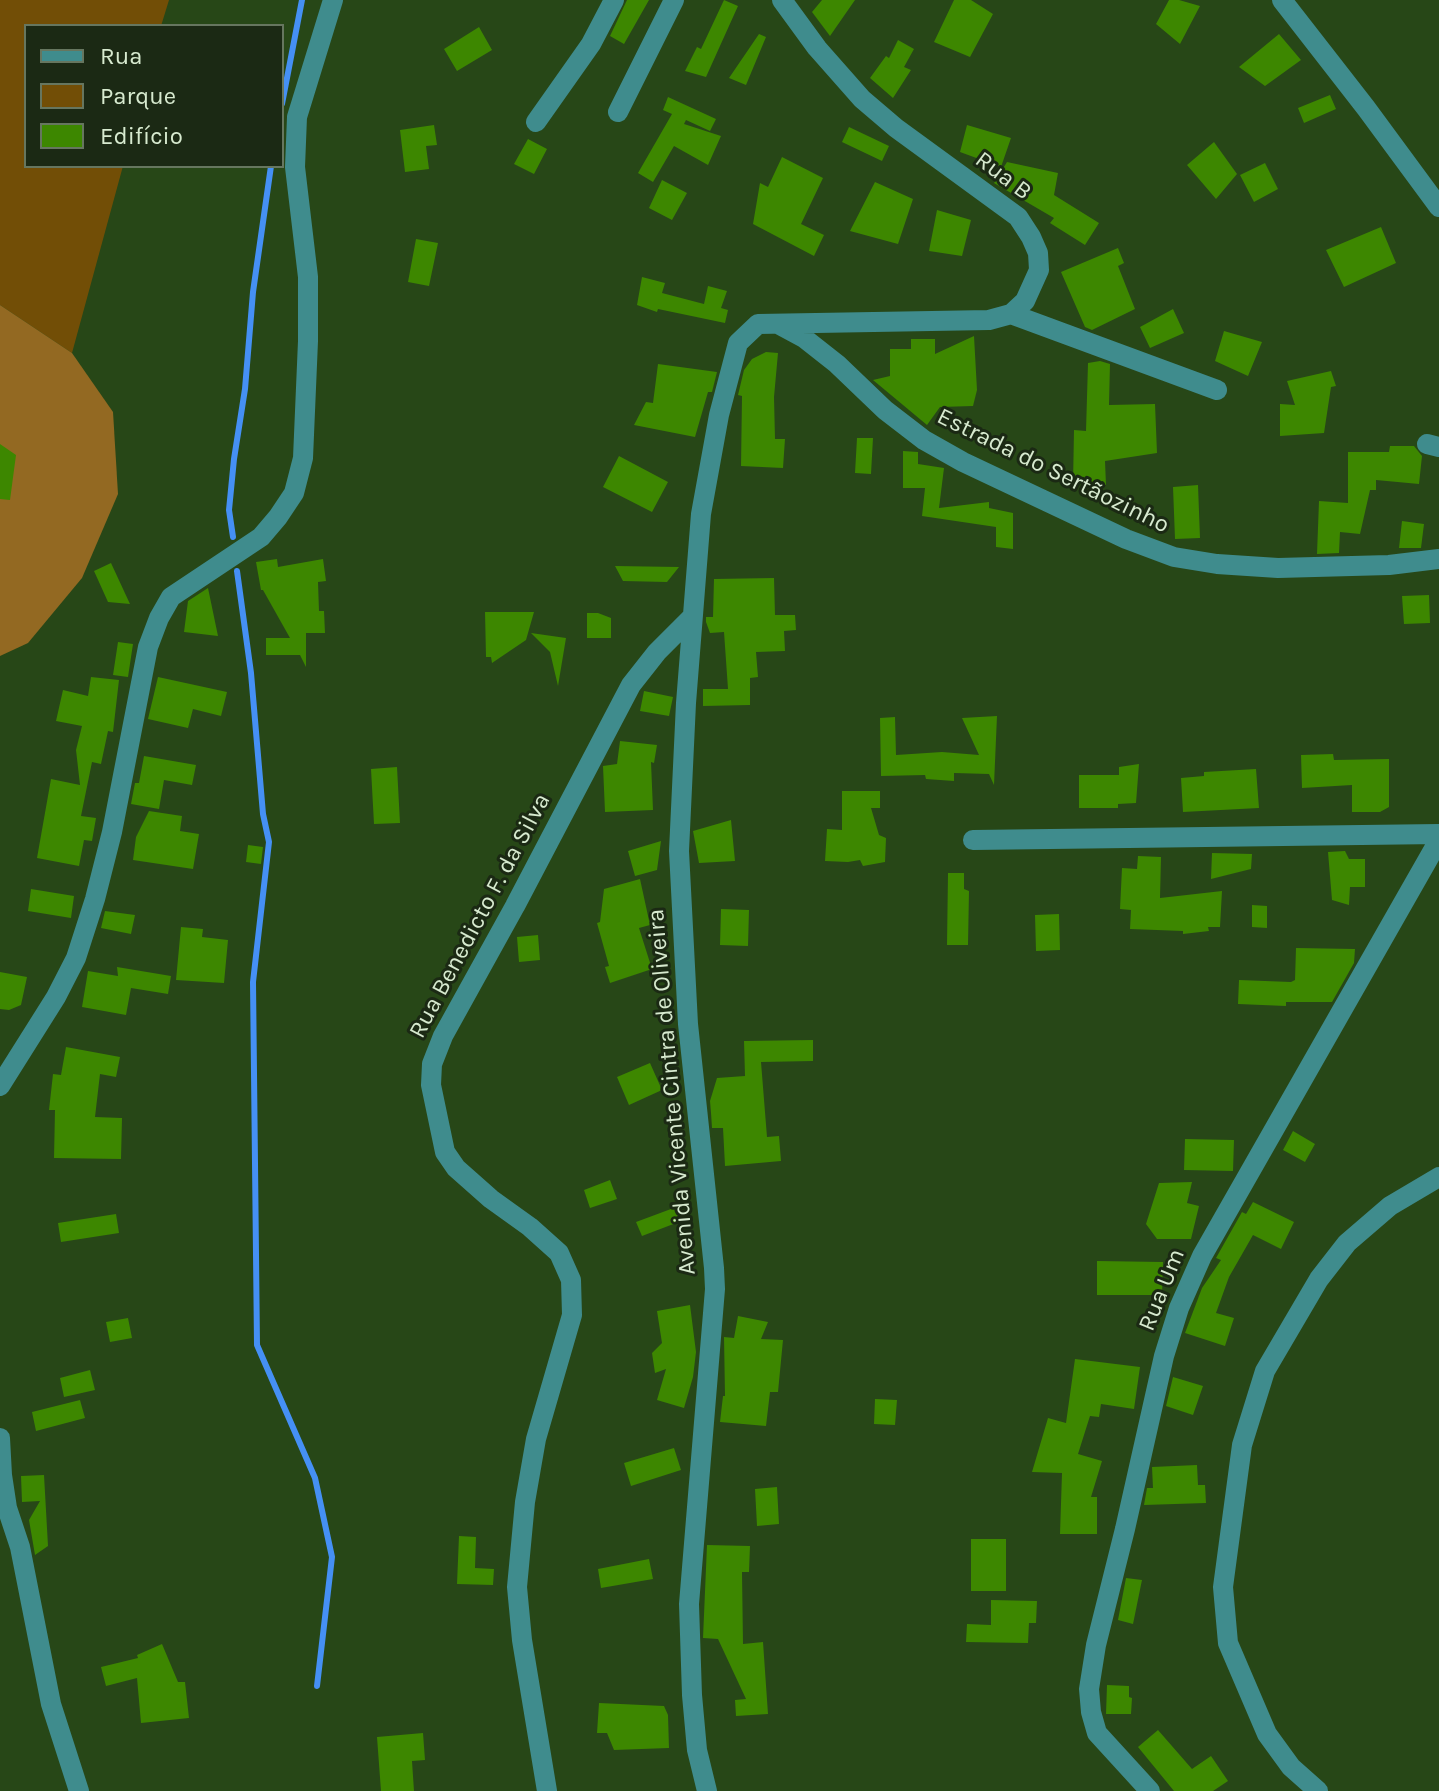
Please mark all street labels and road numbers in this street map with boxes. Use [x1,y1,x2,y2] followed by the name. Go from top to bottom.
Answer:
[969,146,1037,206] street label: Rua B
[932,402,1174,540] street label: Estrada do Sertãozinho
[403,789,557,1043] street label: Rua Benedicto F. da Silva
[642,908,702,1276] street label: Avenida Vicente Cintra de Oliveira
[1132,1245,1192,1335] street label: Rua Um

